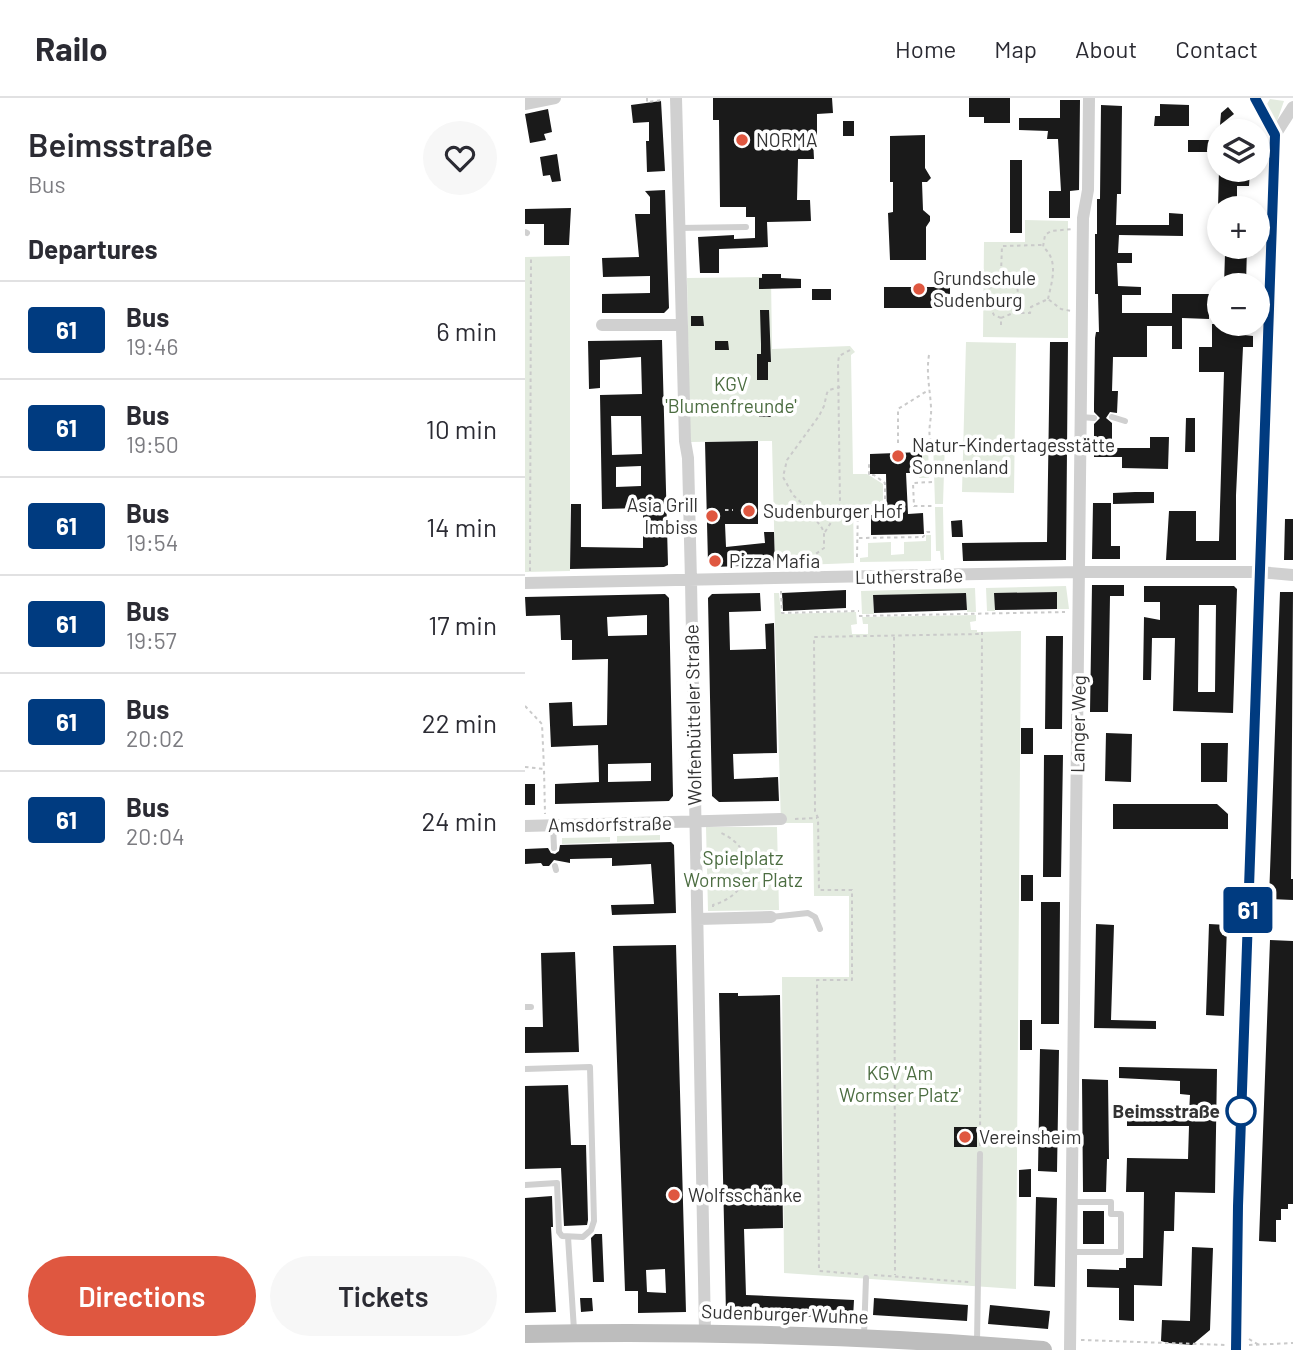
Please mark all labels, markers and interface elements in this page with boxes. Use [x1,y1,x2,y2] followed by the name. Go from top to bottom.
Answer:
[35,28,108,68] text: Railo
[895,34,956,63] text: Home
[994,34,1037,63] text: Map
[1075,34,1137,63] text: About
[1175,34,1258,63] text: Contact
[1207,119,1270,336] map controls
[1207,119,1270,182] button: layers
[423,121,497,195] button: heart
[28,124,213,164] text: Beimsstraße
[756,128,817,151] place label: NORMA
[734,132,750,148] marker: NORMA
[28,170,66,198] text: Bus
[1207,196,1270,259] button: +
[28,233,158,264] text: Departures
[933,266,1036,311] place label: Grundschule Sudenburg
[1207,273,1270,336] button: −
[911,281,927,297] marker: Grundschule Sudenburg
[126,301,169,332] text: Bus
[56,315,77,344] text: 61
[436,315,497,346] text: 6 min
[126,332,178,360] text: 19:46
[665,372,797,417] park label: KGV 'Blumenfreunde'
[126,399,169,430] text: Bus
[56,413,77,442] text: 61
[426,413,497,444] text: 10 min
[126,430,179,458] text: 19:50
[912,433,1115,478] place label: Natur-Kindertagesstätte Sonnenland
[890,448,906,464] marker: Natur-Kindertagesstätte Sonnenland
[627,493,698,538] place label: Asia Grill Imbiss
[126,497,169,528] text: Bus
[763,499,903,522] place label: Sudenburger Hof
[741,503,757,519] marker: Sudenburger Hof
[704,508,720,524] marker: Asia Grill Imbiss
[56,511,77,540] text: 61
[426,511,497,542] text: 14 min
[126,528,178,556] text: 19:54
[729,549,820,572] place label: Pizza Mafia
[707,553,723,569] marker: Pizza Mafia
[855,563,963,588] street label: Lutherstraße
[126,595,169,626] text: Bus
[56,609,77,638] text: 61
[428,609,497,640] text: 17 min
[679,624,706,806] street label: Wolfenbütteler Straße
[126,626,177,654] text: 19:57
[1065,675,1090,773] street label: Langer Weg
[126,693,169,724] text: Bus
[56,707,77,736] text: 61
[422,707,497,738] text: 22 min
[126,724,184,752] text: 20:02
[126,791,169,822] text: Bus
[56,805,77,834] text: 61
[421,805,497,836] text: 24 min
[548,811,672,836] street label: Amsdorfstraße
[126,822,185,850] text: 20:04
[683,846,803,891] park label: Spielplatz Wormser Platz
[1217,887,1279,933] line badge: 61
[1237,895,1259,924] text: 61
[839,1061,961,1106] park label: KGV 'Am Wormser Platz'
[1226,1096,1256,1126] marker: Beimsstraße
[1113,1099,1220,1122] place label: Beimsstraße
[979,1125,1081,1148] place label: Vereinsheim
[957,1129,973,1145] marker: Vereinsheim
[688,1183,802,1206] place label: Wolfsschänke
[666,1187,682,1203] marker: Wolfsschänke
[28,1256,256,1336] button: Directions
[270,1256,497,1336] button: Tickets
[701,1299,869,1328] street label: Sudenburger Wuhne

